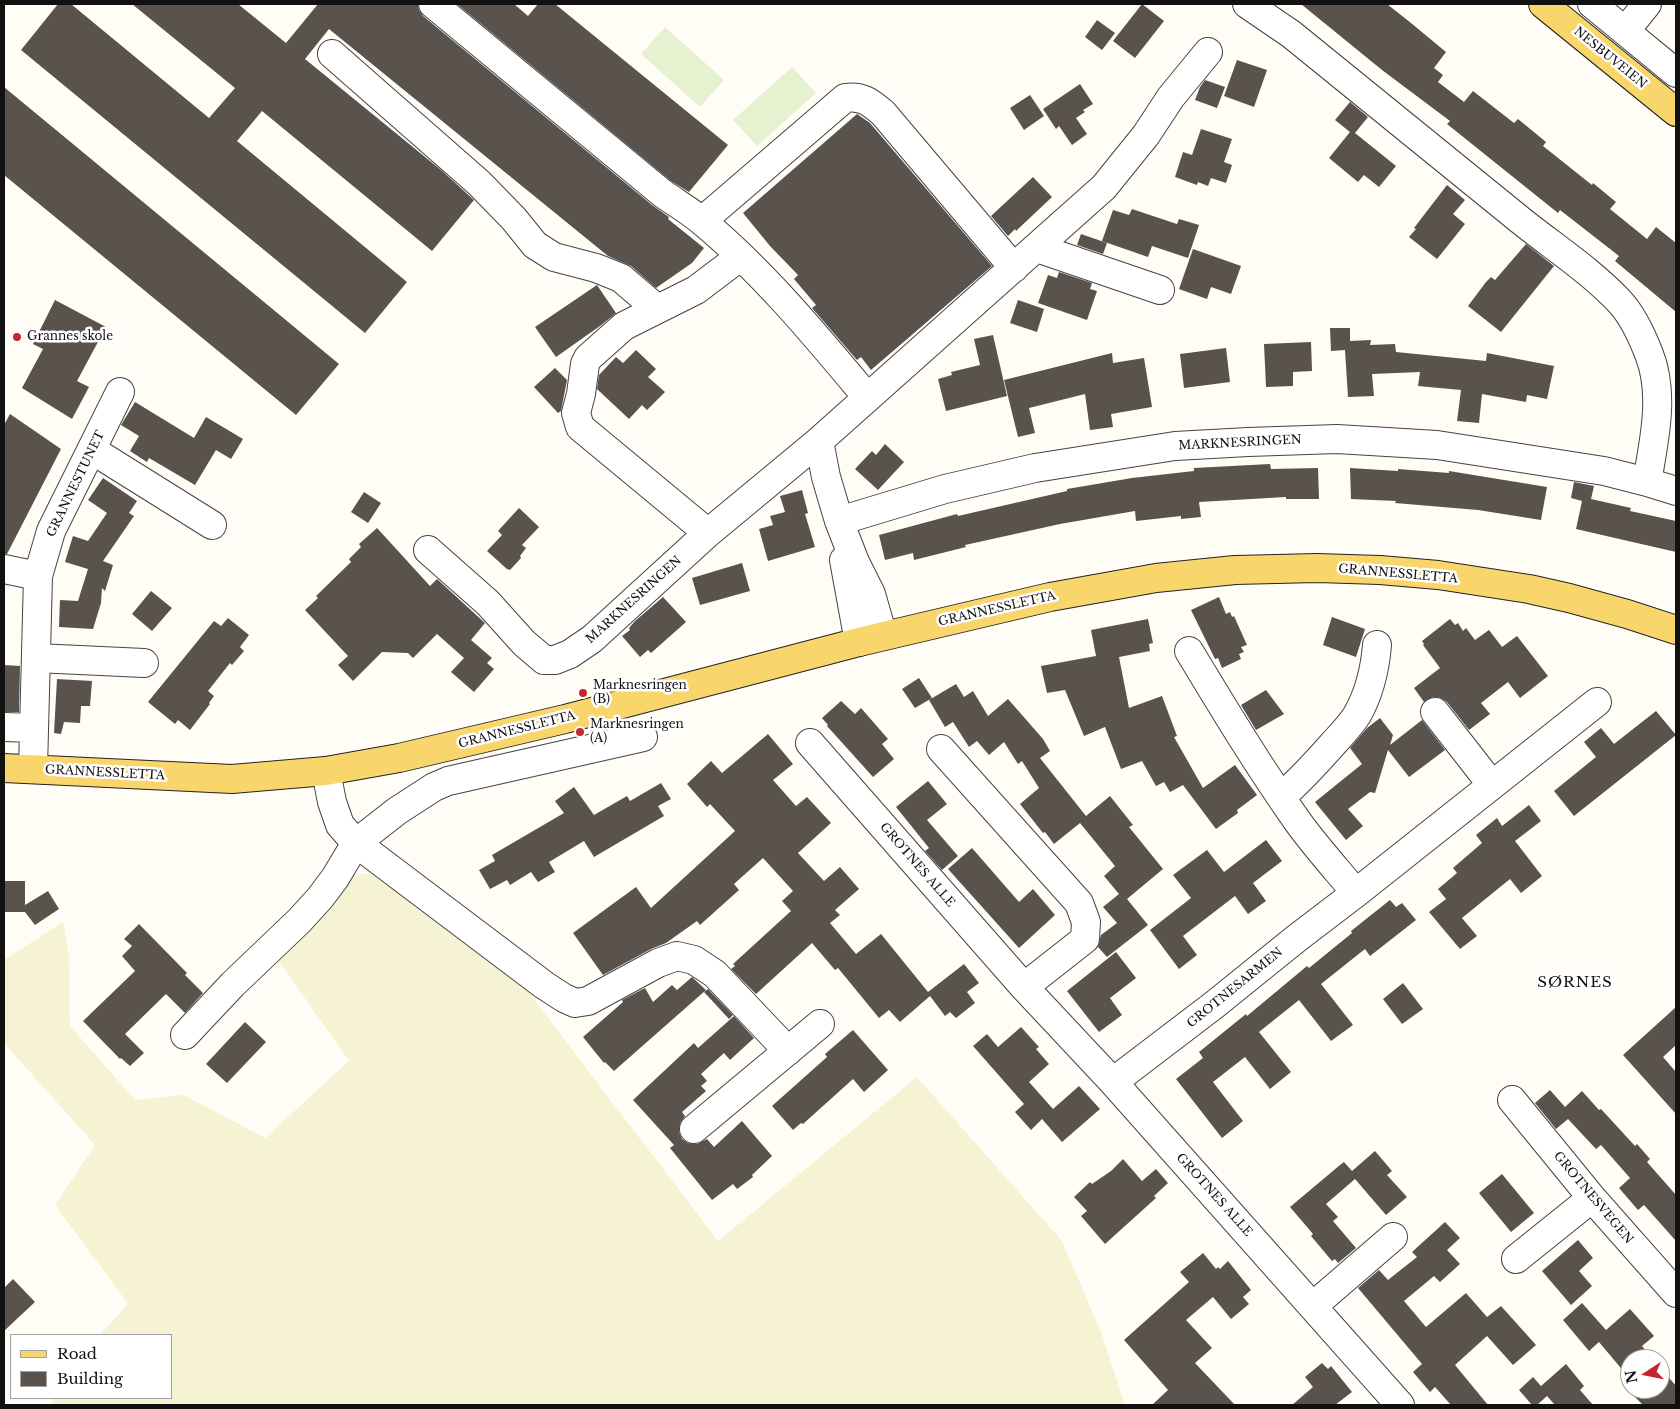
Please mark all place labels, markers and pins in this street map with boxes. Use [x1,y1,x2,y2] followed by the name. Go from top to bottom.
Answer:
[27,330,113,344] place label: Grannes skole
[11,331,23,343] marker: Grannes skole
[593,679,687,707] place label: Marknesringen (B)
[577,687,589,699] marker: Marknesringen (B)
[590,718,684,746] place label: Marknesringen (A)
[574,726,586,738] marker: Marknesringen (A)

